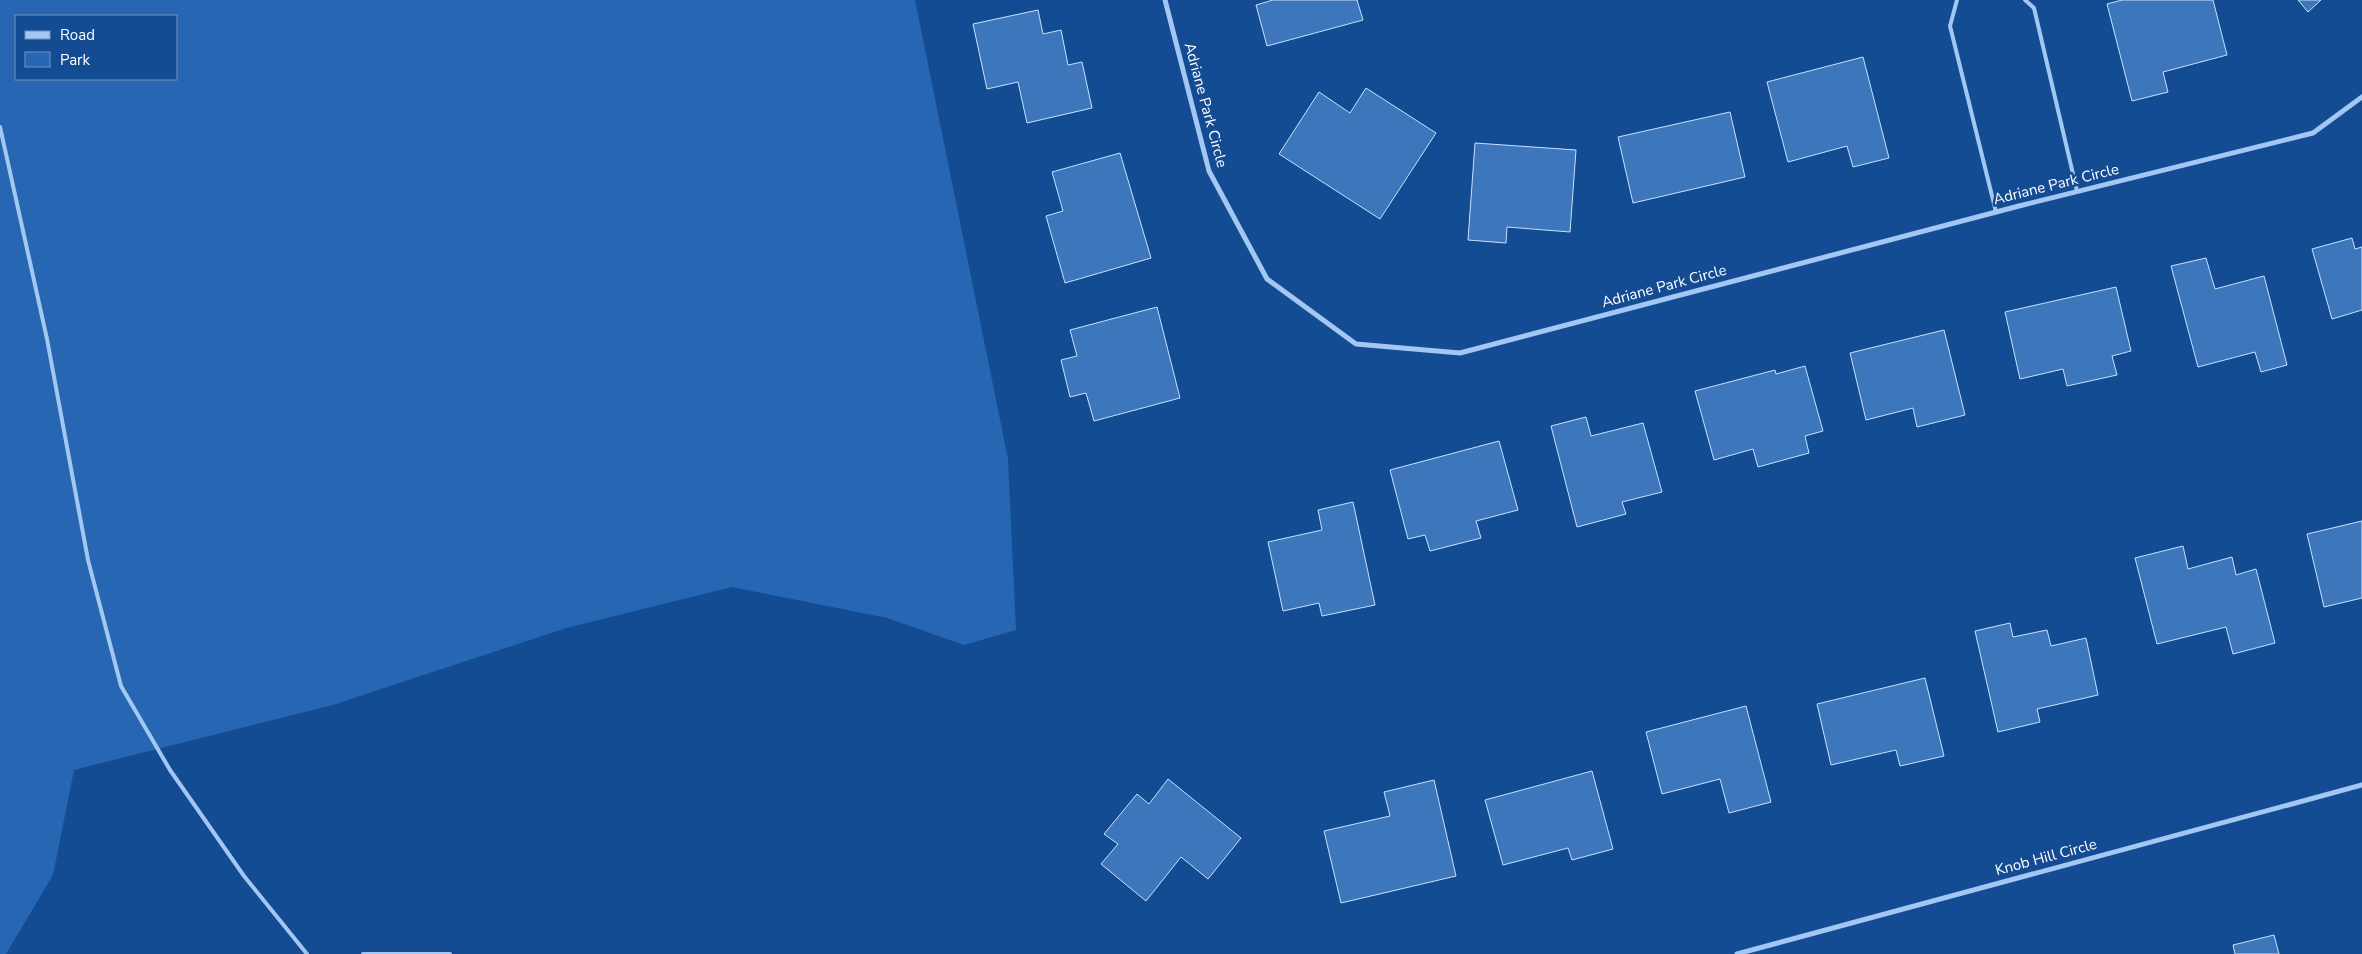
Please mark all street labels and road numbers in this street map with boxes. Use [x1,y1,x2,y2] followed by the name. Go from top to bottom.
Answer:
[1180,40,1232,170] street label: Adriane Park Circle
[1991,159,2121,209] street label: Adriane Park Circle
[1599,260,1729,312] street label: Adriane Park Circle
[1993,834,2099,880] street label: Knob Hill Circle

